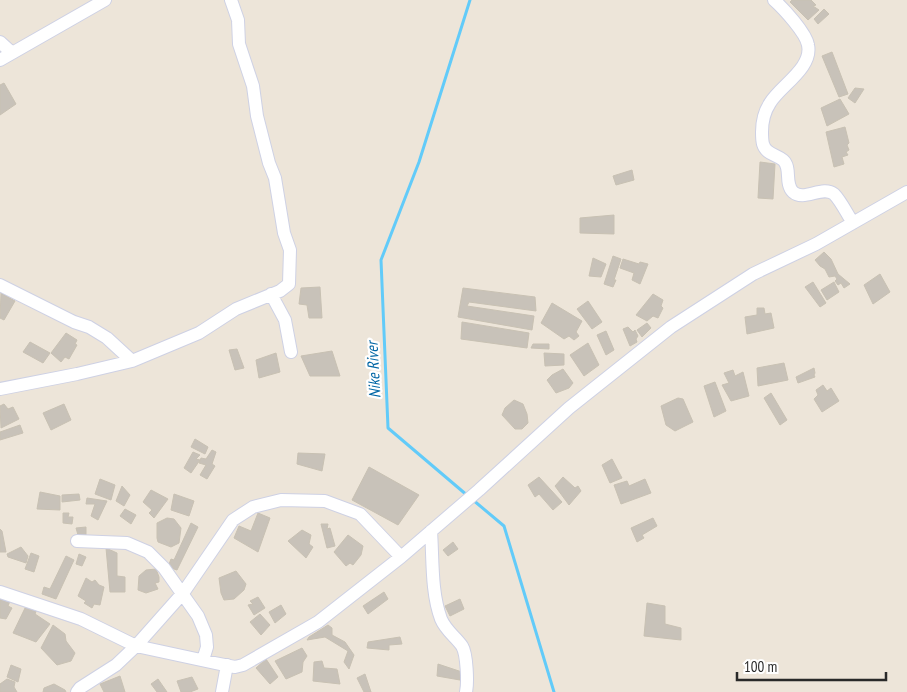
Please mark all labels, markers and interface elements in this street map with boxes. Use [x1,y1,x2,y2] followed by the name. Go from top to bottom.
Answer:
[361,339,384,399] water label: Nike River
[737,650,886,682] scale bar
[744,657,777,676] text: 100 m

